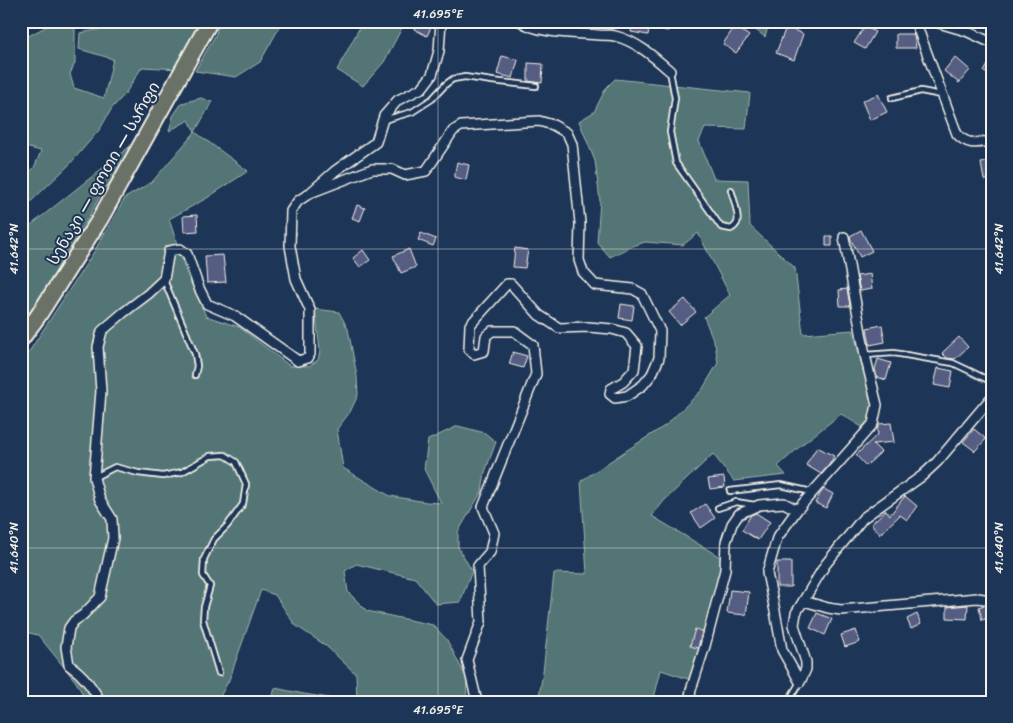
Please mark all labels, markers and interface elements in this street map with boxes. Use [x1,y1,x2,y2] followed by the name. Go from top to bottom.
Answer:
[413,3,464,25] text: 41.695°E
[39,76,168,271] street label: სენაკი — ფოთი — სარფი
[3,223,25,274] text: 41.642°N
[988,223,1010,274] text: 41.642°N
[3,522,25,574] text: 41.640°N
[988,522,1010,574] text: 41.640°N
[413,699,464,721] text: 41.695°E

